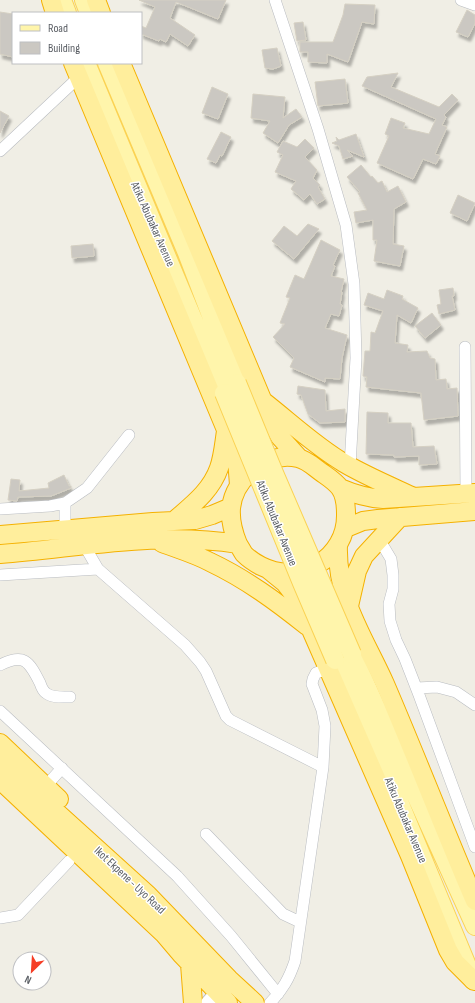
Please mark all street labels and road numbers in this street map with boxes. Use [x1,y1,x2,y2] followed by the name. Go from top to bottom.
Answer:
[127,179,178,269] street label: Atiku Abubakar Avenue
[252,477,301,568] street label: Atiku Abubakar Avenue
[380,774,430,865] street label: Atiku Abubakar Avenue
[91,843,169,917] street label: Ikot Ekpene - Uyo Road

